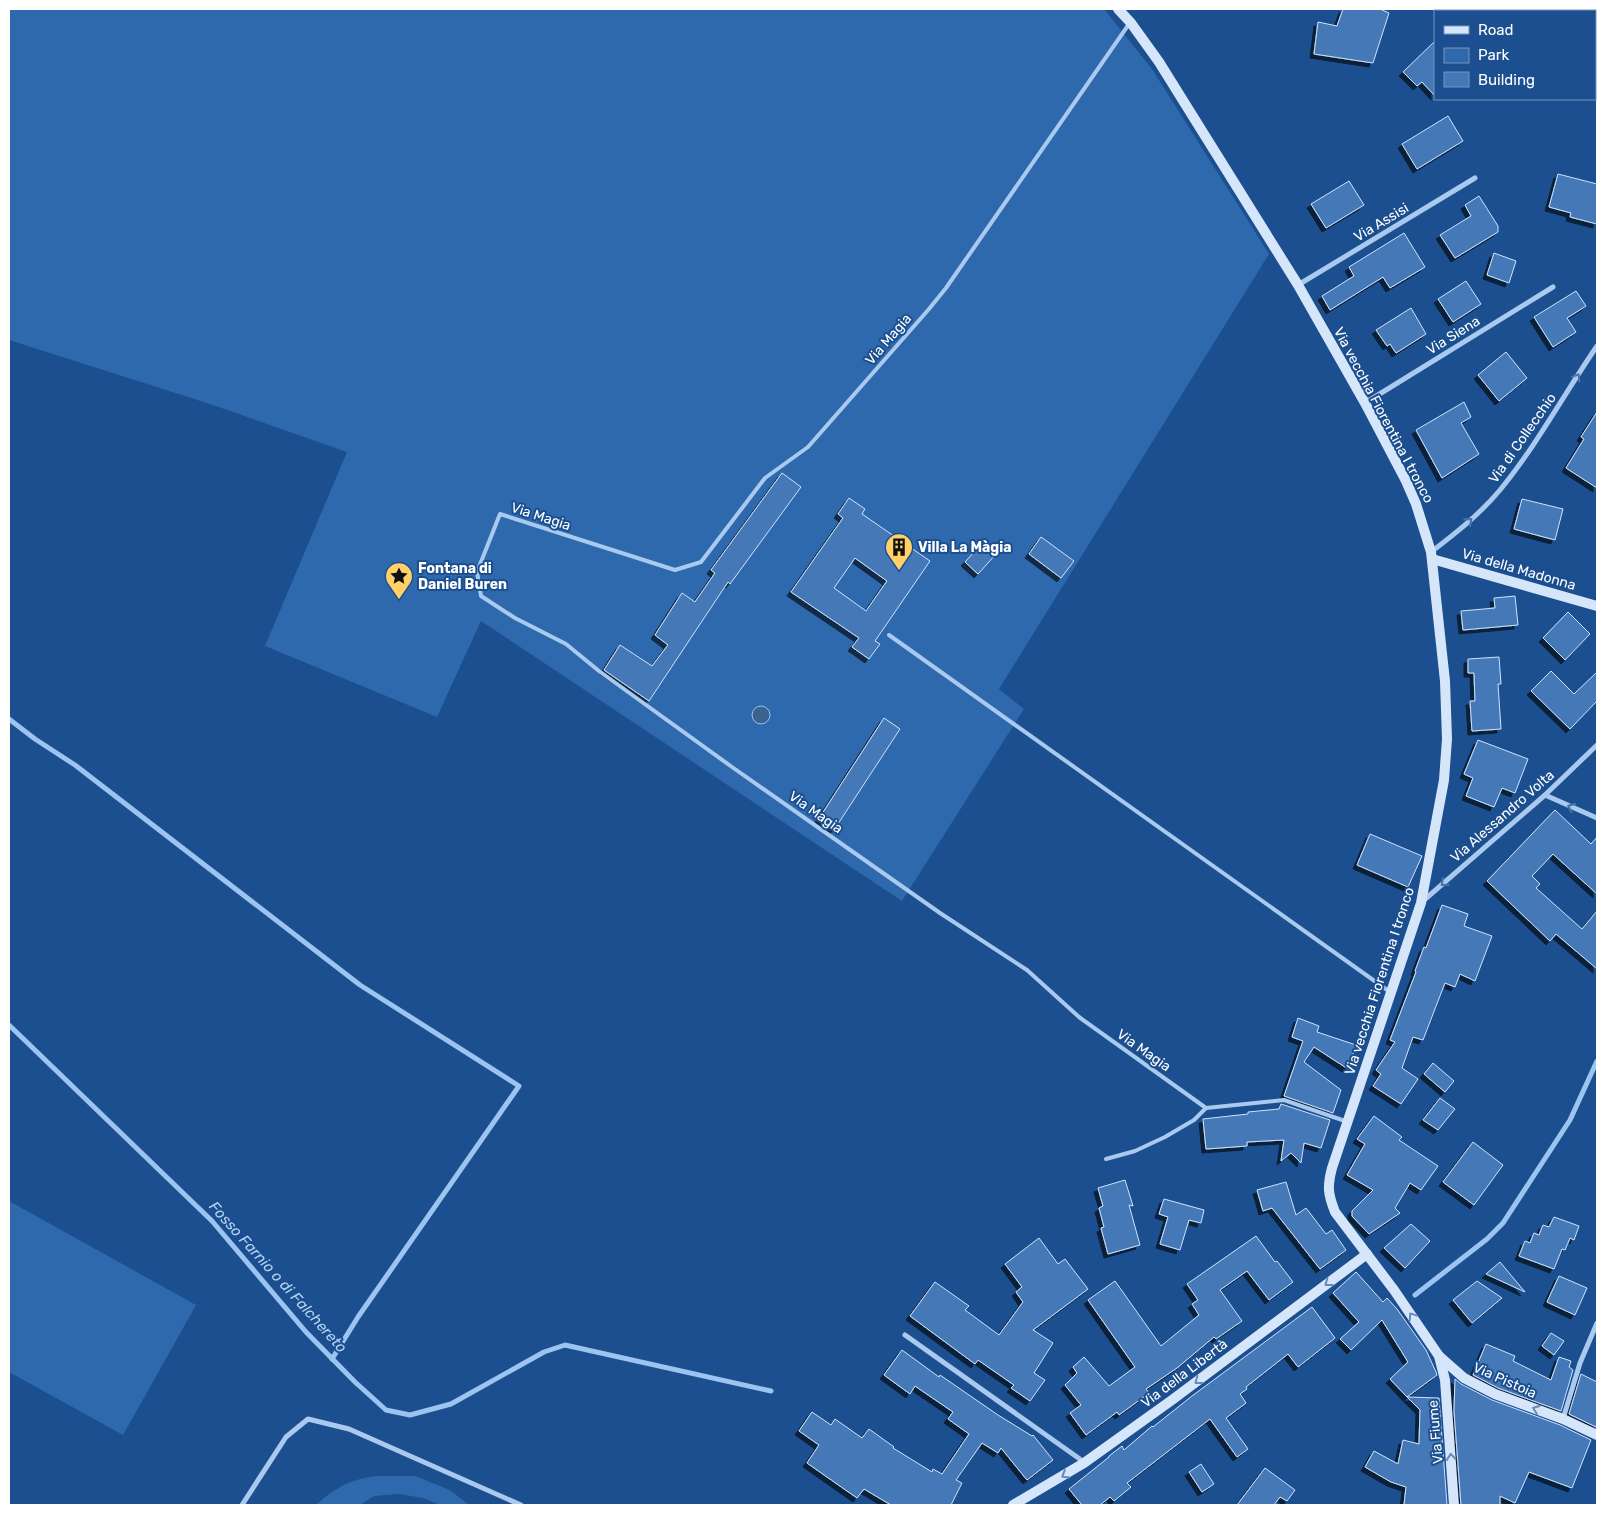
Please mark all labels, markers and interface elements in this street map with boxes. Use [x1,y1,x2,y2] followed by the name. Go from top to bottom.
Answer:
[1434,10,1596,100] legend
[1478,21,1514,39] text: Road
[1478,46,1509,64] text: Park
[1478,71,1535,89] text: Building
[1351,199,1412,245] street label: Via Assisi
[862,310,915,368] street label: Via Magia
[1423,312,1483,358] street label: Via Siena
[1330,324,1437,506] street label: Via vecchia Fiorentina I tronco
[1571,374,1580,383] one-way arrow
[1485,390,1560,487] street label: Via di Collecchio
[509,499,573,534] street label: Via Magia
[1464,518,1473,527] one-way arrow
[884,532,914,571] building icon: Villa La Màgia
[918,539,1011,556] place label: Villa La Màgia
[1460,545,1578,594] street label: Via della Madonna
[418,560,507,593] place label: Fontana di Daniel Buren
[384,561,414,600] place icon: Fontana di Daniel Buren
[1447,767,1558,866] street label: Via Alessandro Volta
[785,788,846,837] street label: Via Magia
[1567,802,1576,813] one-way arrow
[1441,877,1450,885] one-way arrow
[1341,885,1418,1077] street label: Via vecchia Fiorentina I tronco
[1113,1026,1174,1075] street label: Via Magia
[205,1198,351,1357] water label: Fosso Farnio o di Falchereto
[1324,1277,1334,1286] one-way arrow
[1409,1312,1418,1321] one-way arrow
[1138,1335,1231,1411] street label: Via della Libertà
[1470,1359,1539,1402] street label: Via Pistoia
[1195,1375,1204,1383] one-way arrow
[1424,1399,1447,1465] street label: Via Fiume
[1532,1405,1541,1415] one-way arrow
[1446,1452,1457,1460] one-way arrow
[1062,1468,1071,1478] one-way arrow

